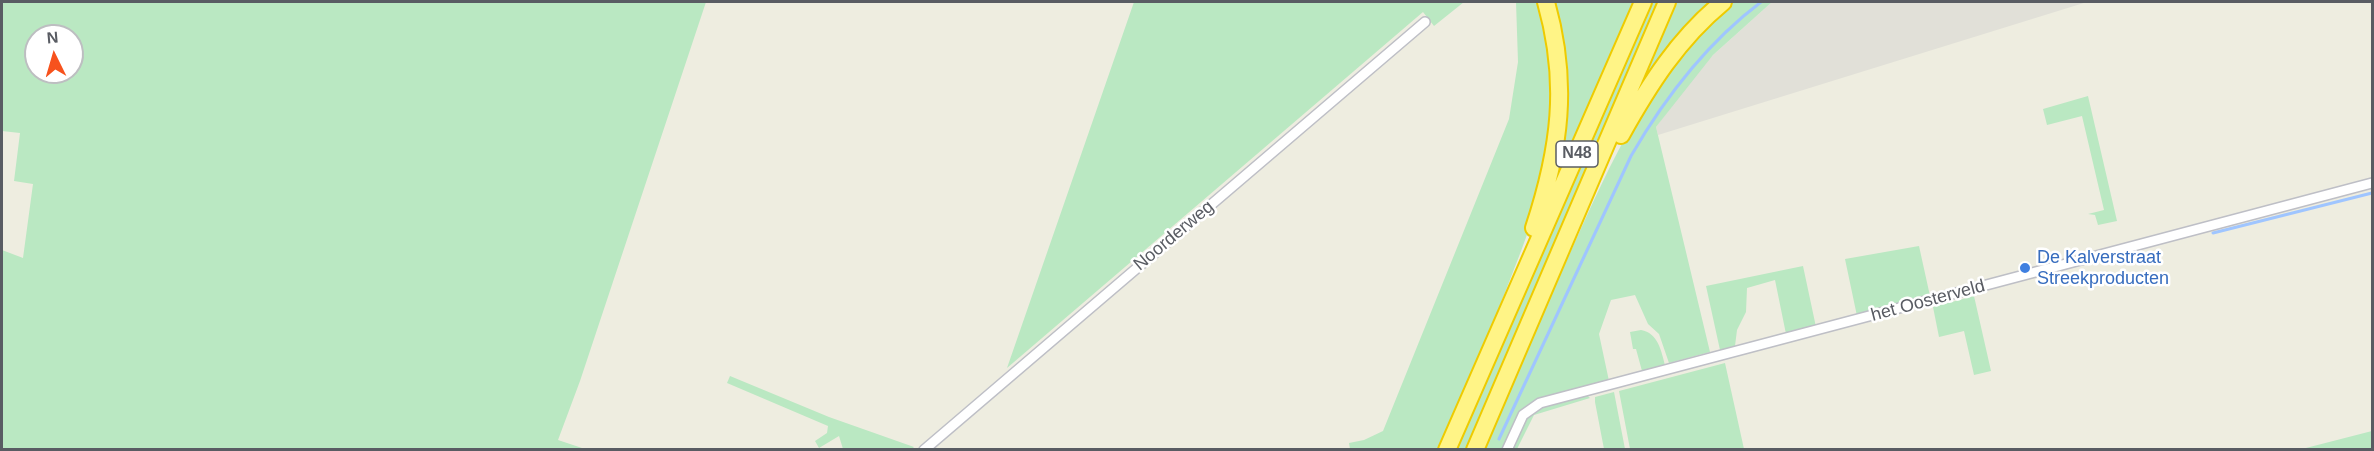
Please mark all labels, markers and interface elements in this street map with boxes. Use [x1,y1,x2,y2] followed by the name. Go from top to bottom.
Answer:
[24,24,84,84] north arrow
[46,29,59,47] text: N
[1556,141,1598,167] road number: N48
[1130,196,1218,276] street label: Noorderweg
[2037,247,2169,290] place label: De Kalverstraat Streekproducten
[2018,261,2032,275] marker: De Kalverstraat Streekproducten
[1869,275,1987,327] street label: het Oosterveld

